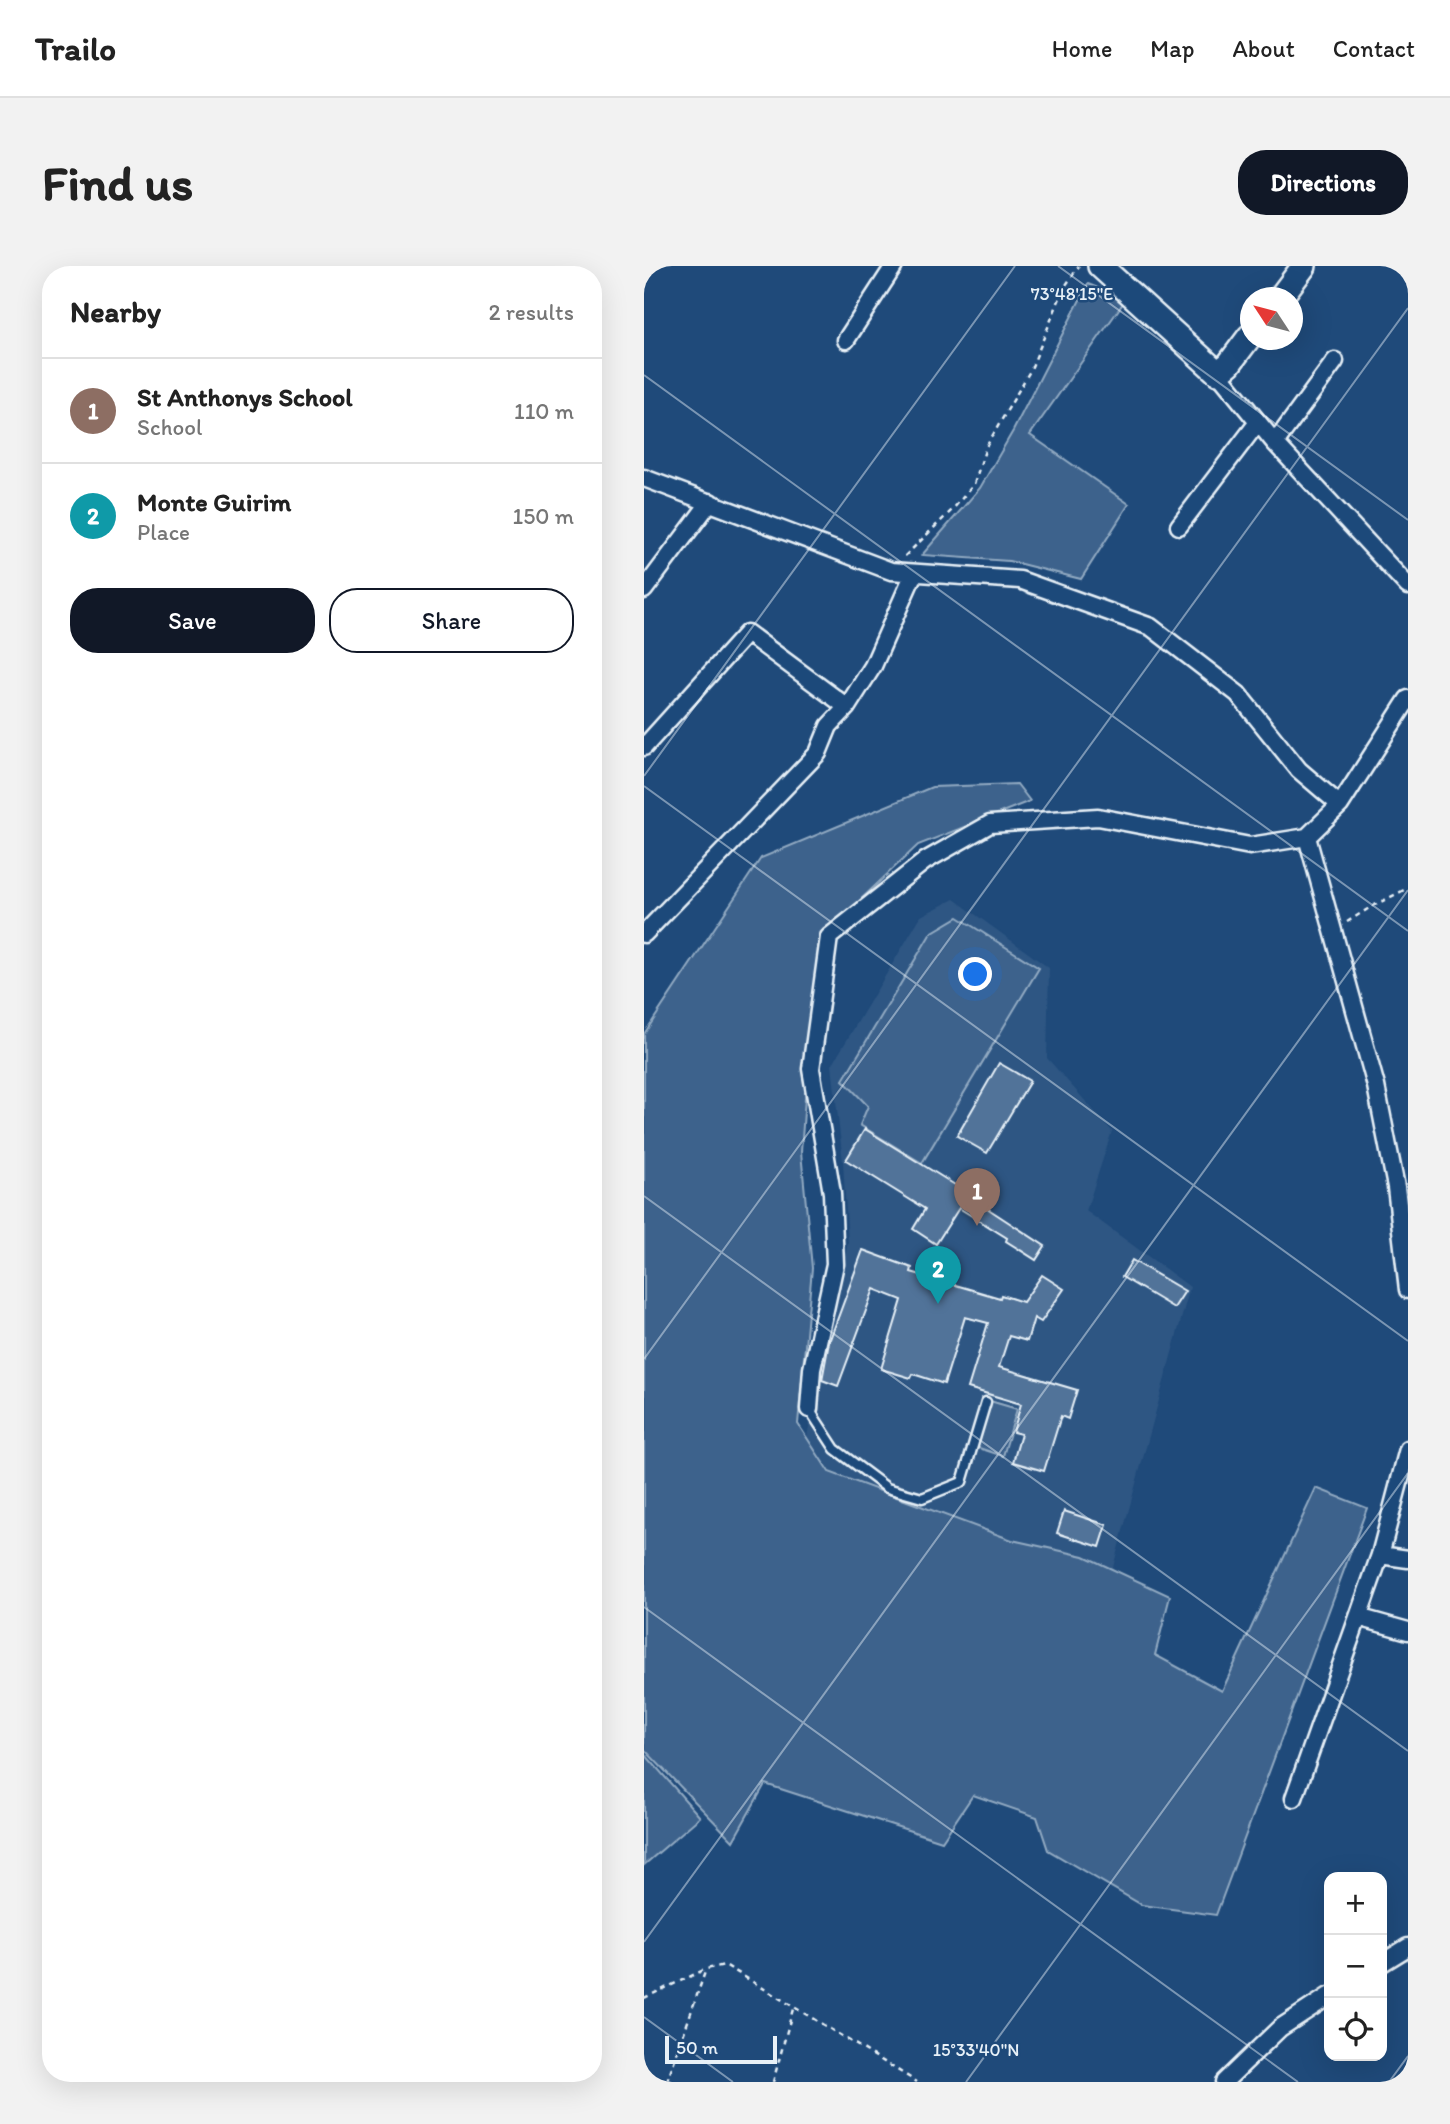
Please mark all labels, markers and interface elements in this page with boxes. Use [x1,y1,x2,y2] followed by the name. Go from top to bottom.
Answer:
[35,29,116,68] text: Trailo
[1052,34,1112,63] text: Home
[1150,34,1194,63] text: Map
[1232,34,1295,63] text: About
[1333,34,1415,63] text: Contact
[1238,150,1408,215] button: Directions
[42,153,193,212] text: Find us
[1031,283,1113,305] text: 73°48'15"E
[1240,287,1303,350] north arrow
[70,293,161,330] text: Nearby
[488,298,574,326] text: 2 results
[137,381,353,413] text: St Anthonys School
[88,397,98,425] text: 1
[514,397,574,425] text: 110 m
[137,413,202,441] text: School
[137,486,291,518] text: Monte Guirim
[87,502,99,530] text: 2
[513,502,574,530] text: 150 m
[137,518,190,546] text: Place
[70,588,315,653] button: Save
[329,588,574,653] button: Share
[958,957,992,991] your location
[954,1168,1000,1226] pin: 1
[915,1246,961,1304] pin: 2
[1324,1872,1387,2061] map controls
[1324,1872,1387,1935] button: +
[1324,1935,1387,1998] button: −
[1324,1998,1387,2061] button: locate
[665,2033,777,2065] scale bar
[676,2036,718,2059] text: 50 m
[933,2039,1019,2061] text: 15°33'40"N

